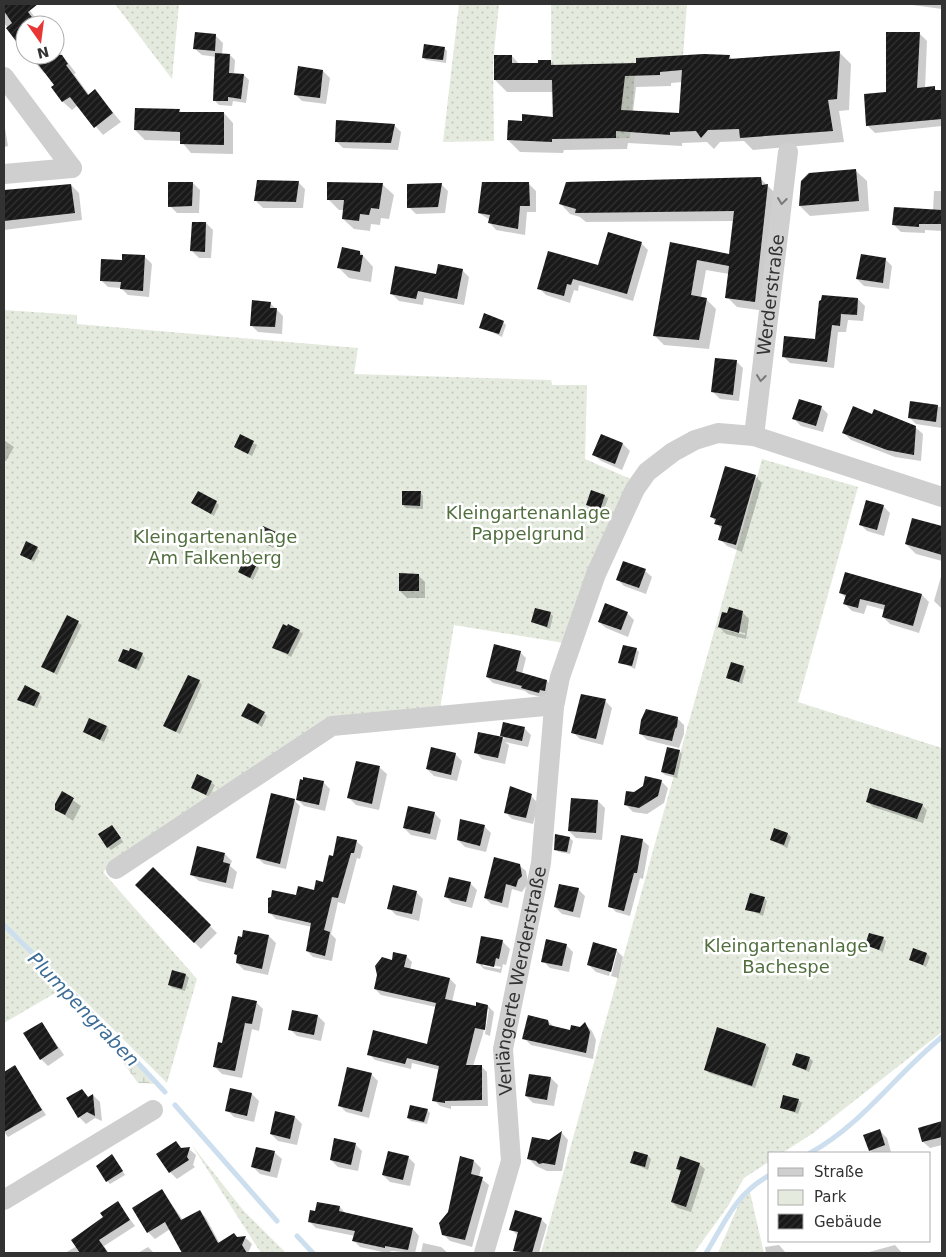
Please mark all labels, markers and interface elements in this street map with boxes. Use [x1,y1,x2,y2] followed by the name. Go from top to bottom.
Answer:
[15,15,65,65] north arrow
[36,43,51,62] text: N
[777,198,788,206] one-way arrow
[753,233,788,357] street label: Werderstraße
[756,374,767,382] one-way arrow
[446,502,610,544] park label: Kleingartenanlage Pappelgrund
[133,526,297,568] park label: Kleingartenanlage Am Falkenberg
[492,864,550,1096] street label: Verlängerte Werderstraße
[704,935,868,977] park label: Kleingartenanlage Bachespe
[24,947,144,1071] water label: Plumpengraben
[768,1152,931,1242] legend
[814,1163,863,1181] text: Straße
[814,1188,847,1206] text: Park
[814,1213,882,1231] text: Gebäude

